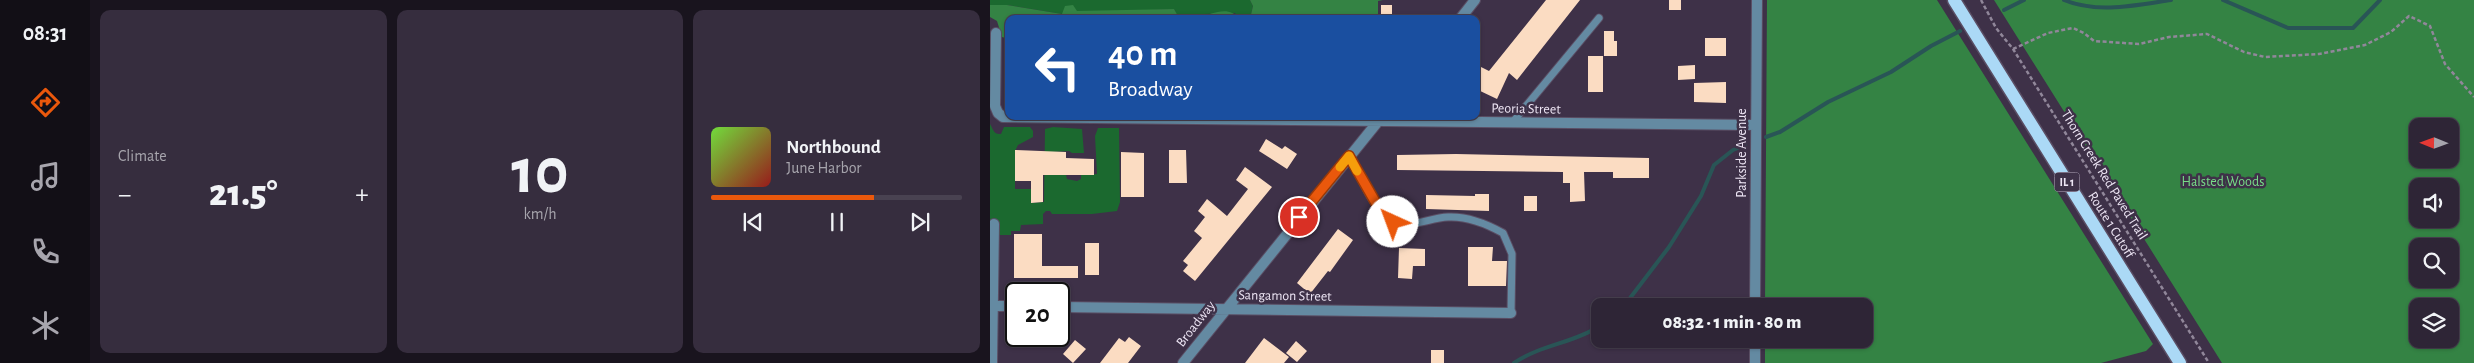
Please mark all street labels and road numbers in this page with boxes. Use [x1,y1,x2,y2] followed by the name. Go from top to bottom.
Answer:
[1491,101,1561,117] street label: Peoria Street
[1735,108,1749,198] street label: Parkside Avenue
[2058,108,2150,242] street label: Thorn Creek Red Paved Trail
[2054,172,2080,192] road number: IL 1
[2085,189,2137,261] street label: Route 1 Cutoff
[1238,288,1332,304] street label: Sangamon Street
[1174,298,1218,350] street label: Broadway

